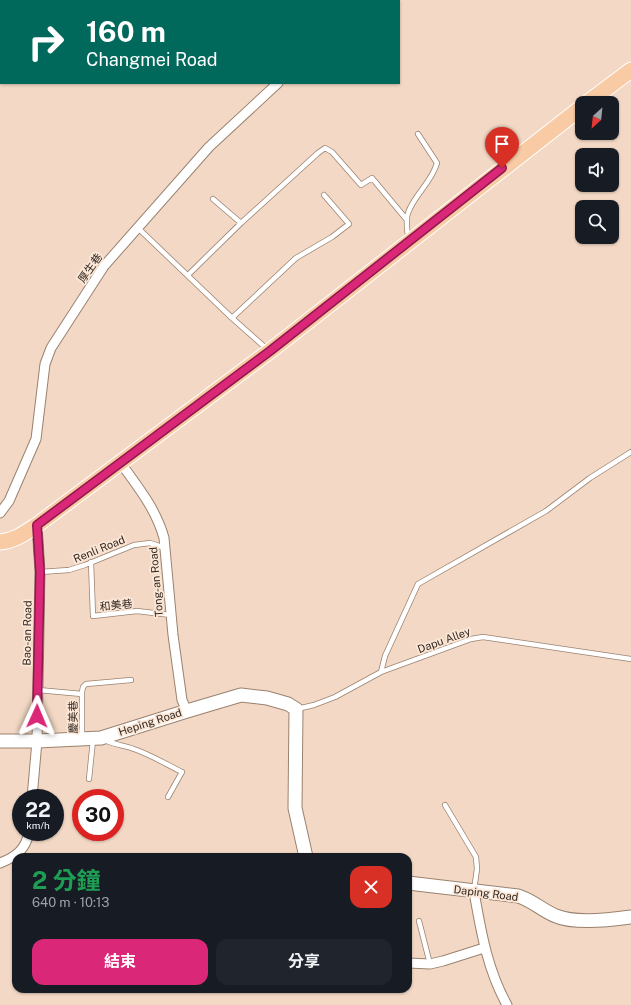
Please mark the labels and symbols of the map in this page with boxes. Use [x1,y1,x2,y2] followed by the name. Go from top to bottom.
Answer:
[575,96,619,140] north arrow
[485,127,519,168] pin
[76,251,104,285] street label: 厚生巷
[71,533,127,565] street label: Renli Road
[147,547,165,617] street label: Tong-an Road
[99,597,133,613] street label: 和美巷
[20,600,34,666] street label: Bao-an Road
[416,625,472,655] street label: Dapu Alley
[16,695,58,737] position arrow
[67,700,79,734] street label: 慶美巷
[117,706,183,738] street label: Heping Road
[72,789,124,841] speed limit sign: 30
[453,883,519,903] street label: Daping Road

